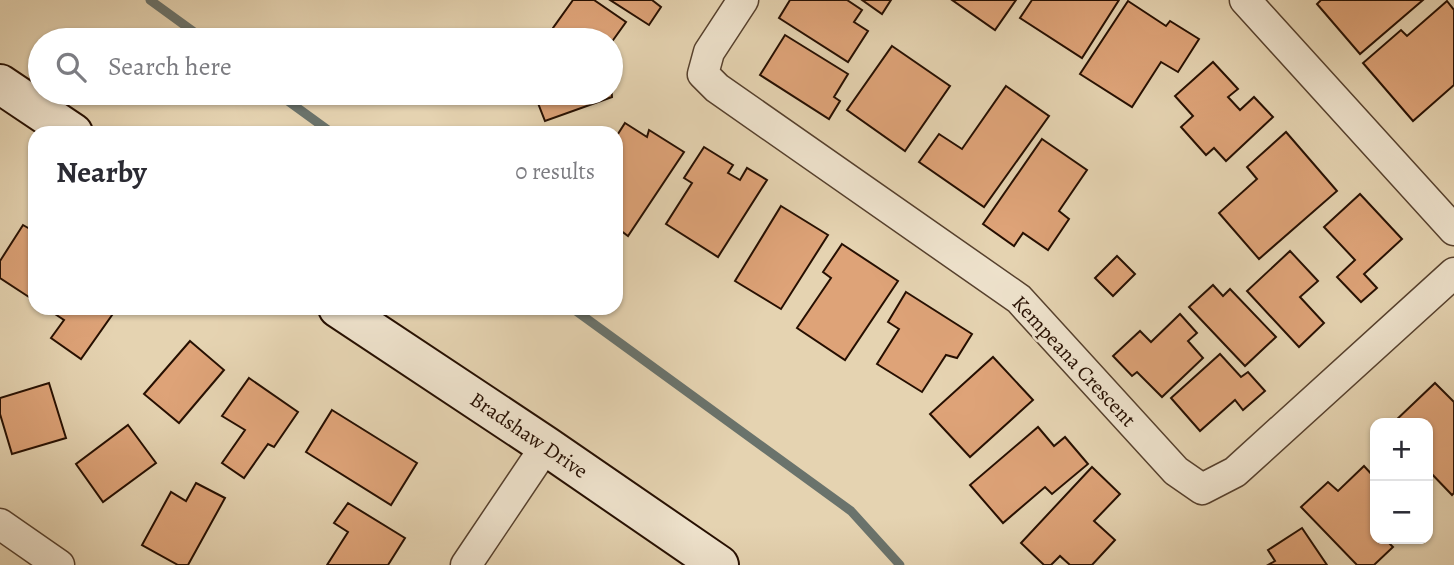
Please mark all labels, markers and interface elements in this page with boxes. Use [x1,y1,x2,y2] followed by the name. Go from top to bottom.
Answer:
[28,28,623,105] search box
[52,48,90,86] icon: search
[108,49,232,84] text: Search here
[56,152,147,192] text: Nearby
[515,156,595,187] text: 0 results
[1006,289,1142,433] street label: Kempeana Crescent
[465,385,593,485] street label: Bradshaw Drive
[1370,418,1433,544] map controls
[1370,418,1433,481] button: +
[1370,481,1433,544] button: −

